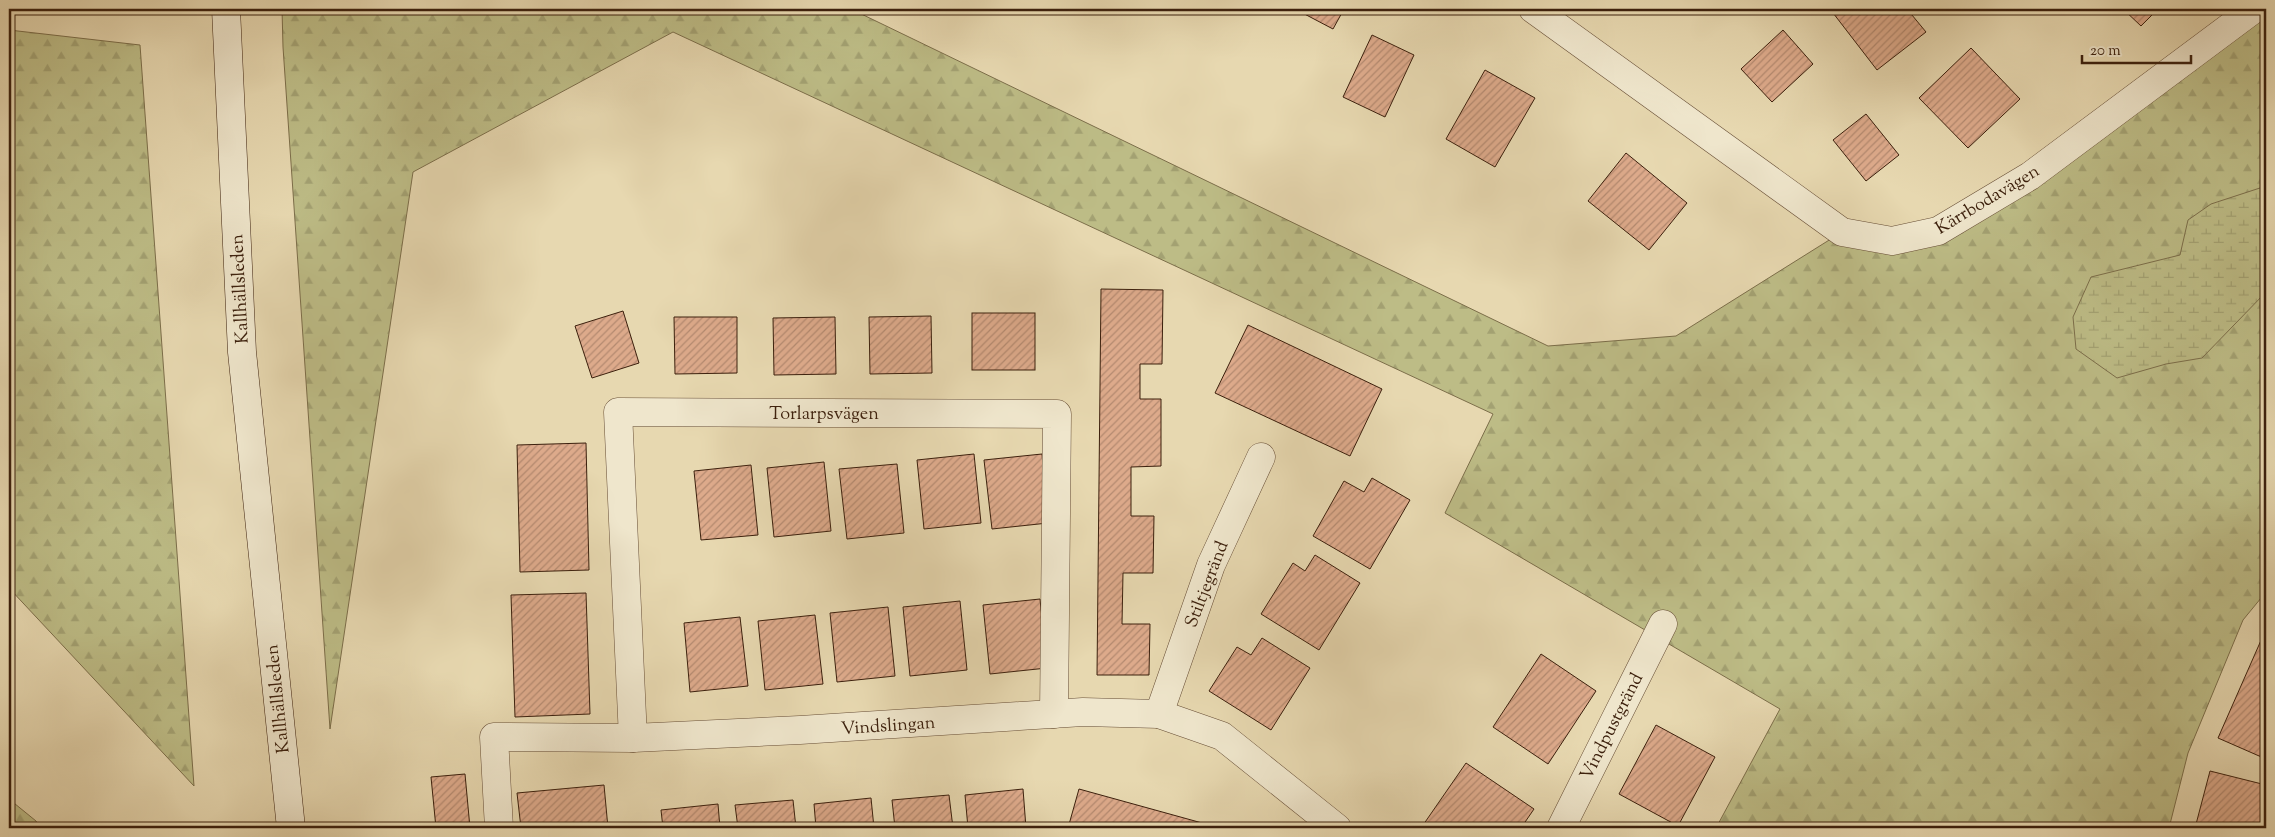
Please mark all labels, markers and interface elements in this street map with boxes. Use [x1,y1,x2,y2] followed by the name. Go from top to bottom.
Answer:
[2082,32,2191,64] scale bar
[2090,41,2121,62] text: 20 m
[1931,159,2045,242] street label: Kärrbodavägen
[225,233,257,344] street label: Kallhällsleden
[769,402,879,428] street label: Torlarpsvägen
[1179,538,1236,632] street label: Stiltjegränd
[260,643,298,755] street label: Kallhällsleden
[1575,669,1651,785] street label: Vindpustgränd
[840,711,937,743] street label: Vindslingan

